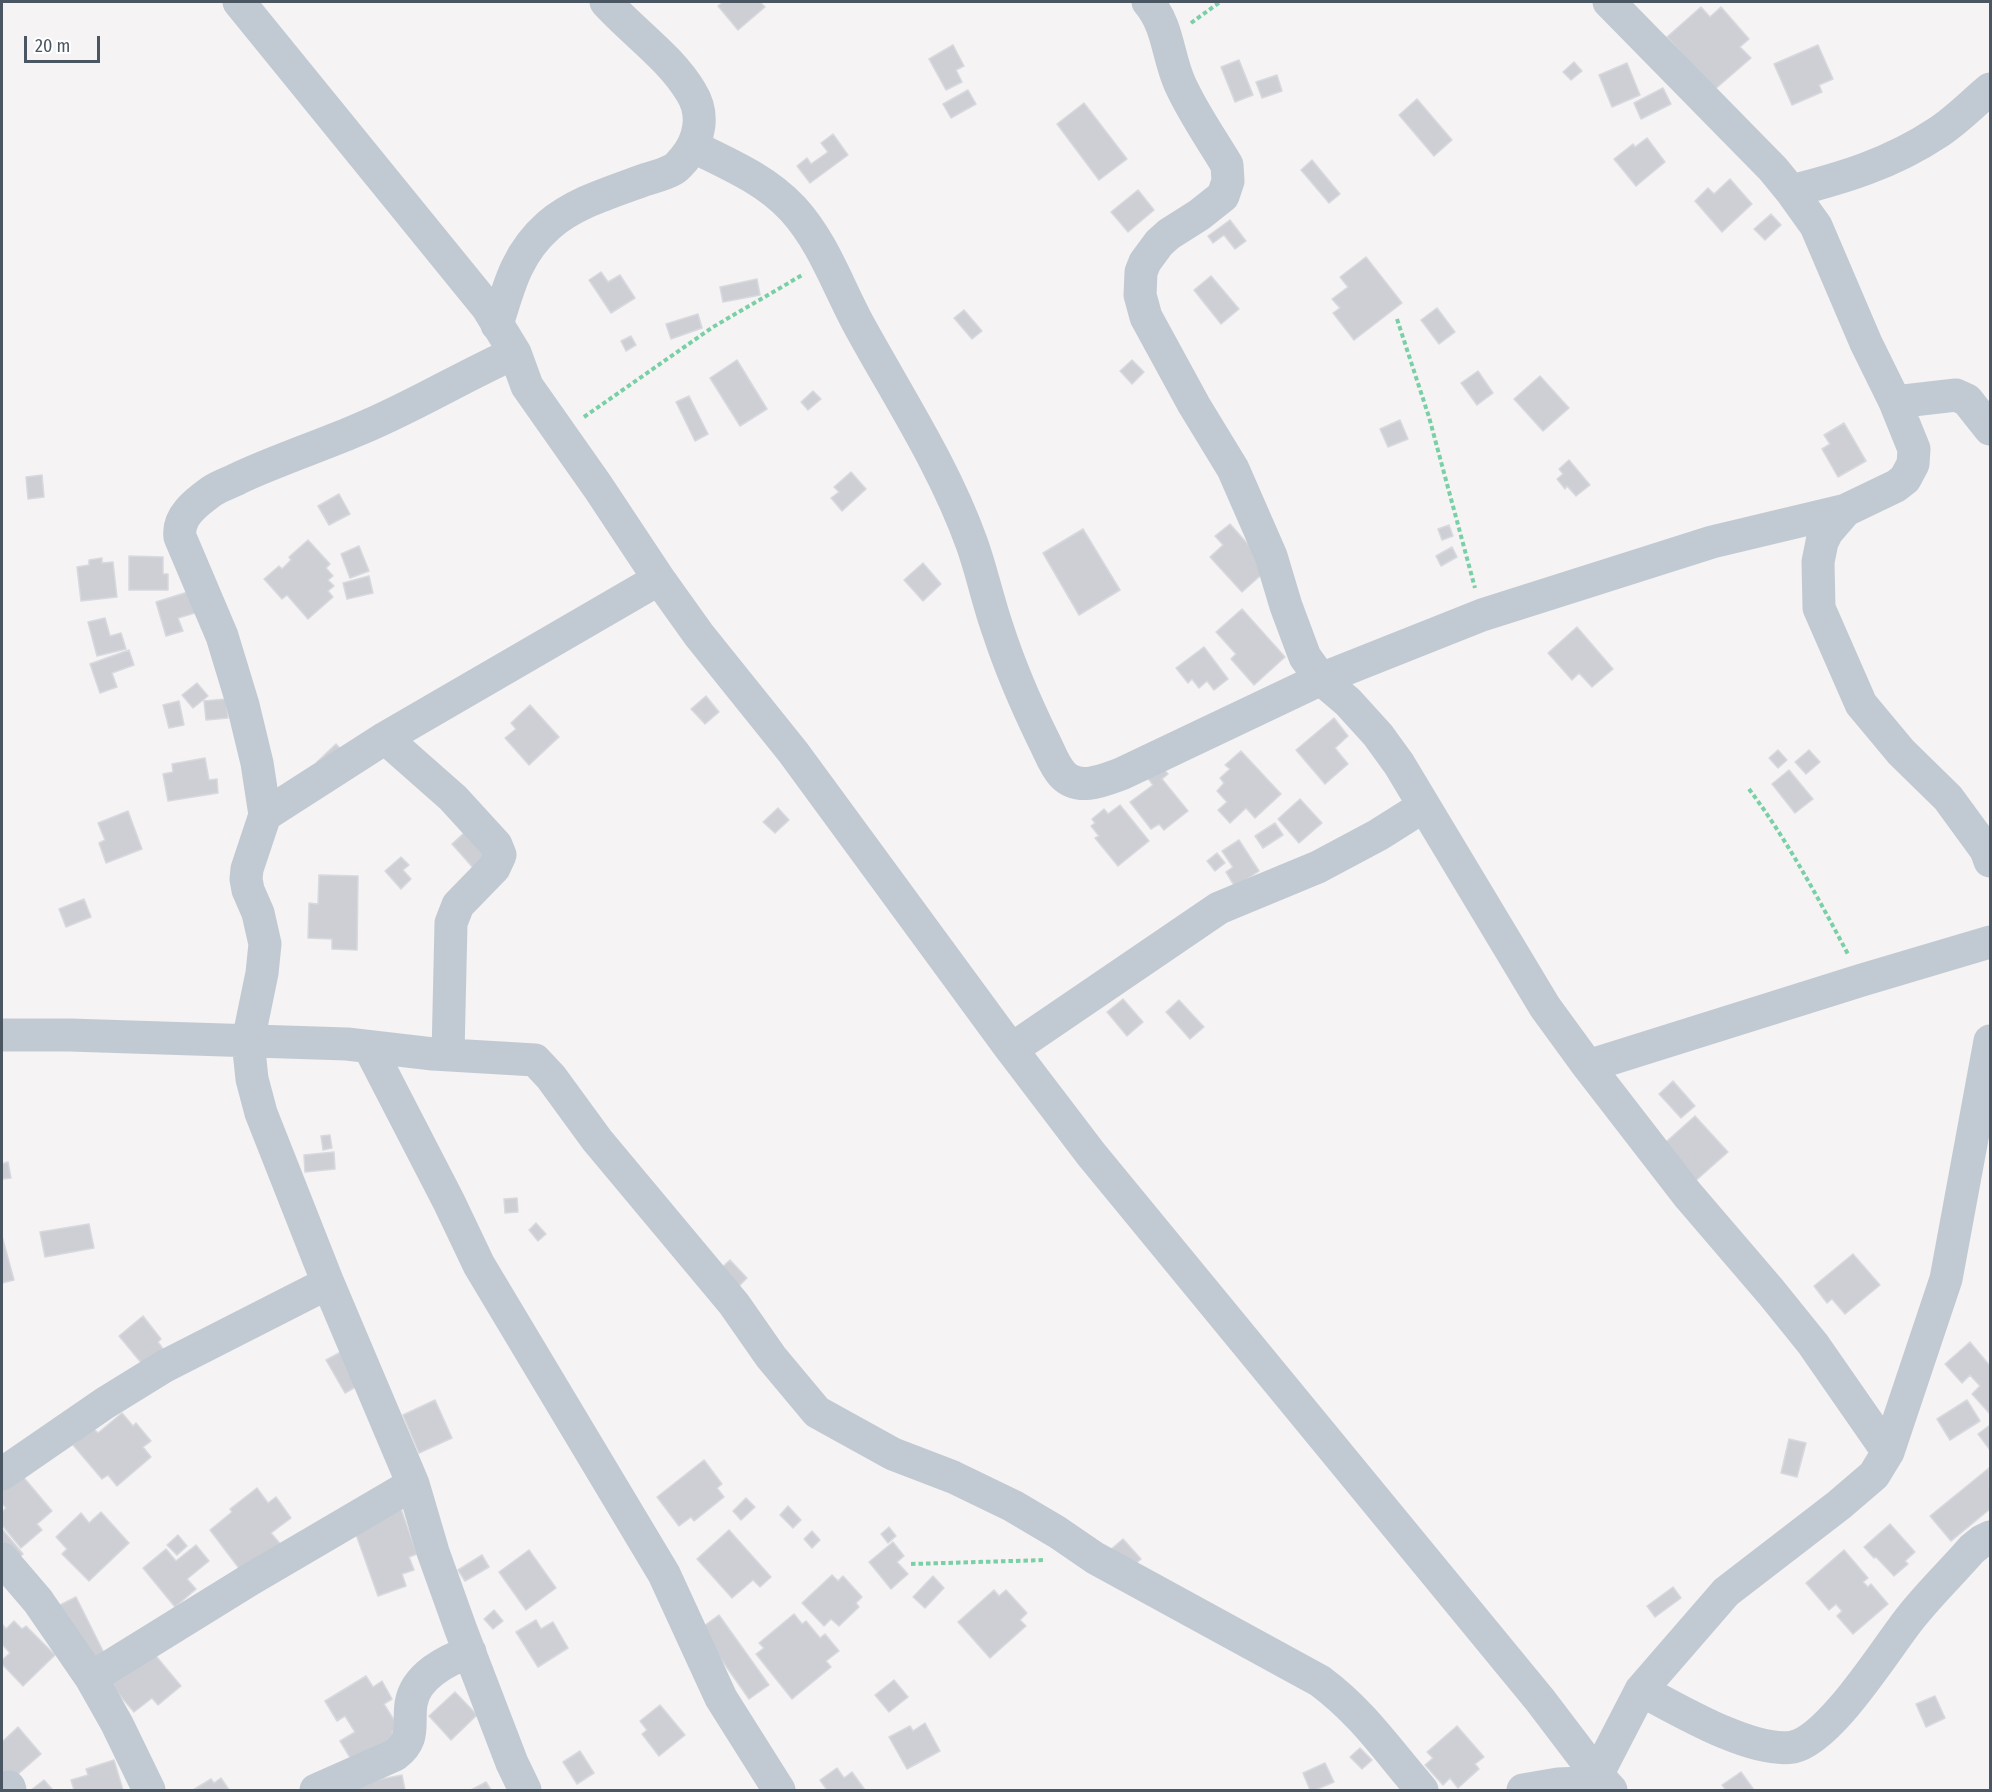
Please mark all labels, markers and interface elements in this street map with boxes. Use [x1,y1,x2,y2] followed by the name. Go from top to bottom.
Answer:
[27,24,104,62] scale bar
[35,35,70,57] text: 20 m

